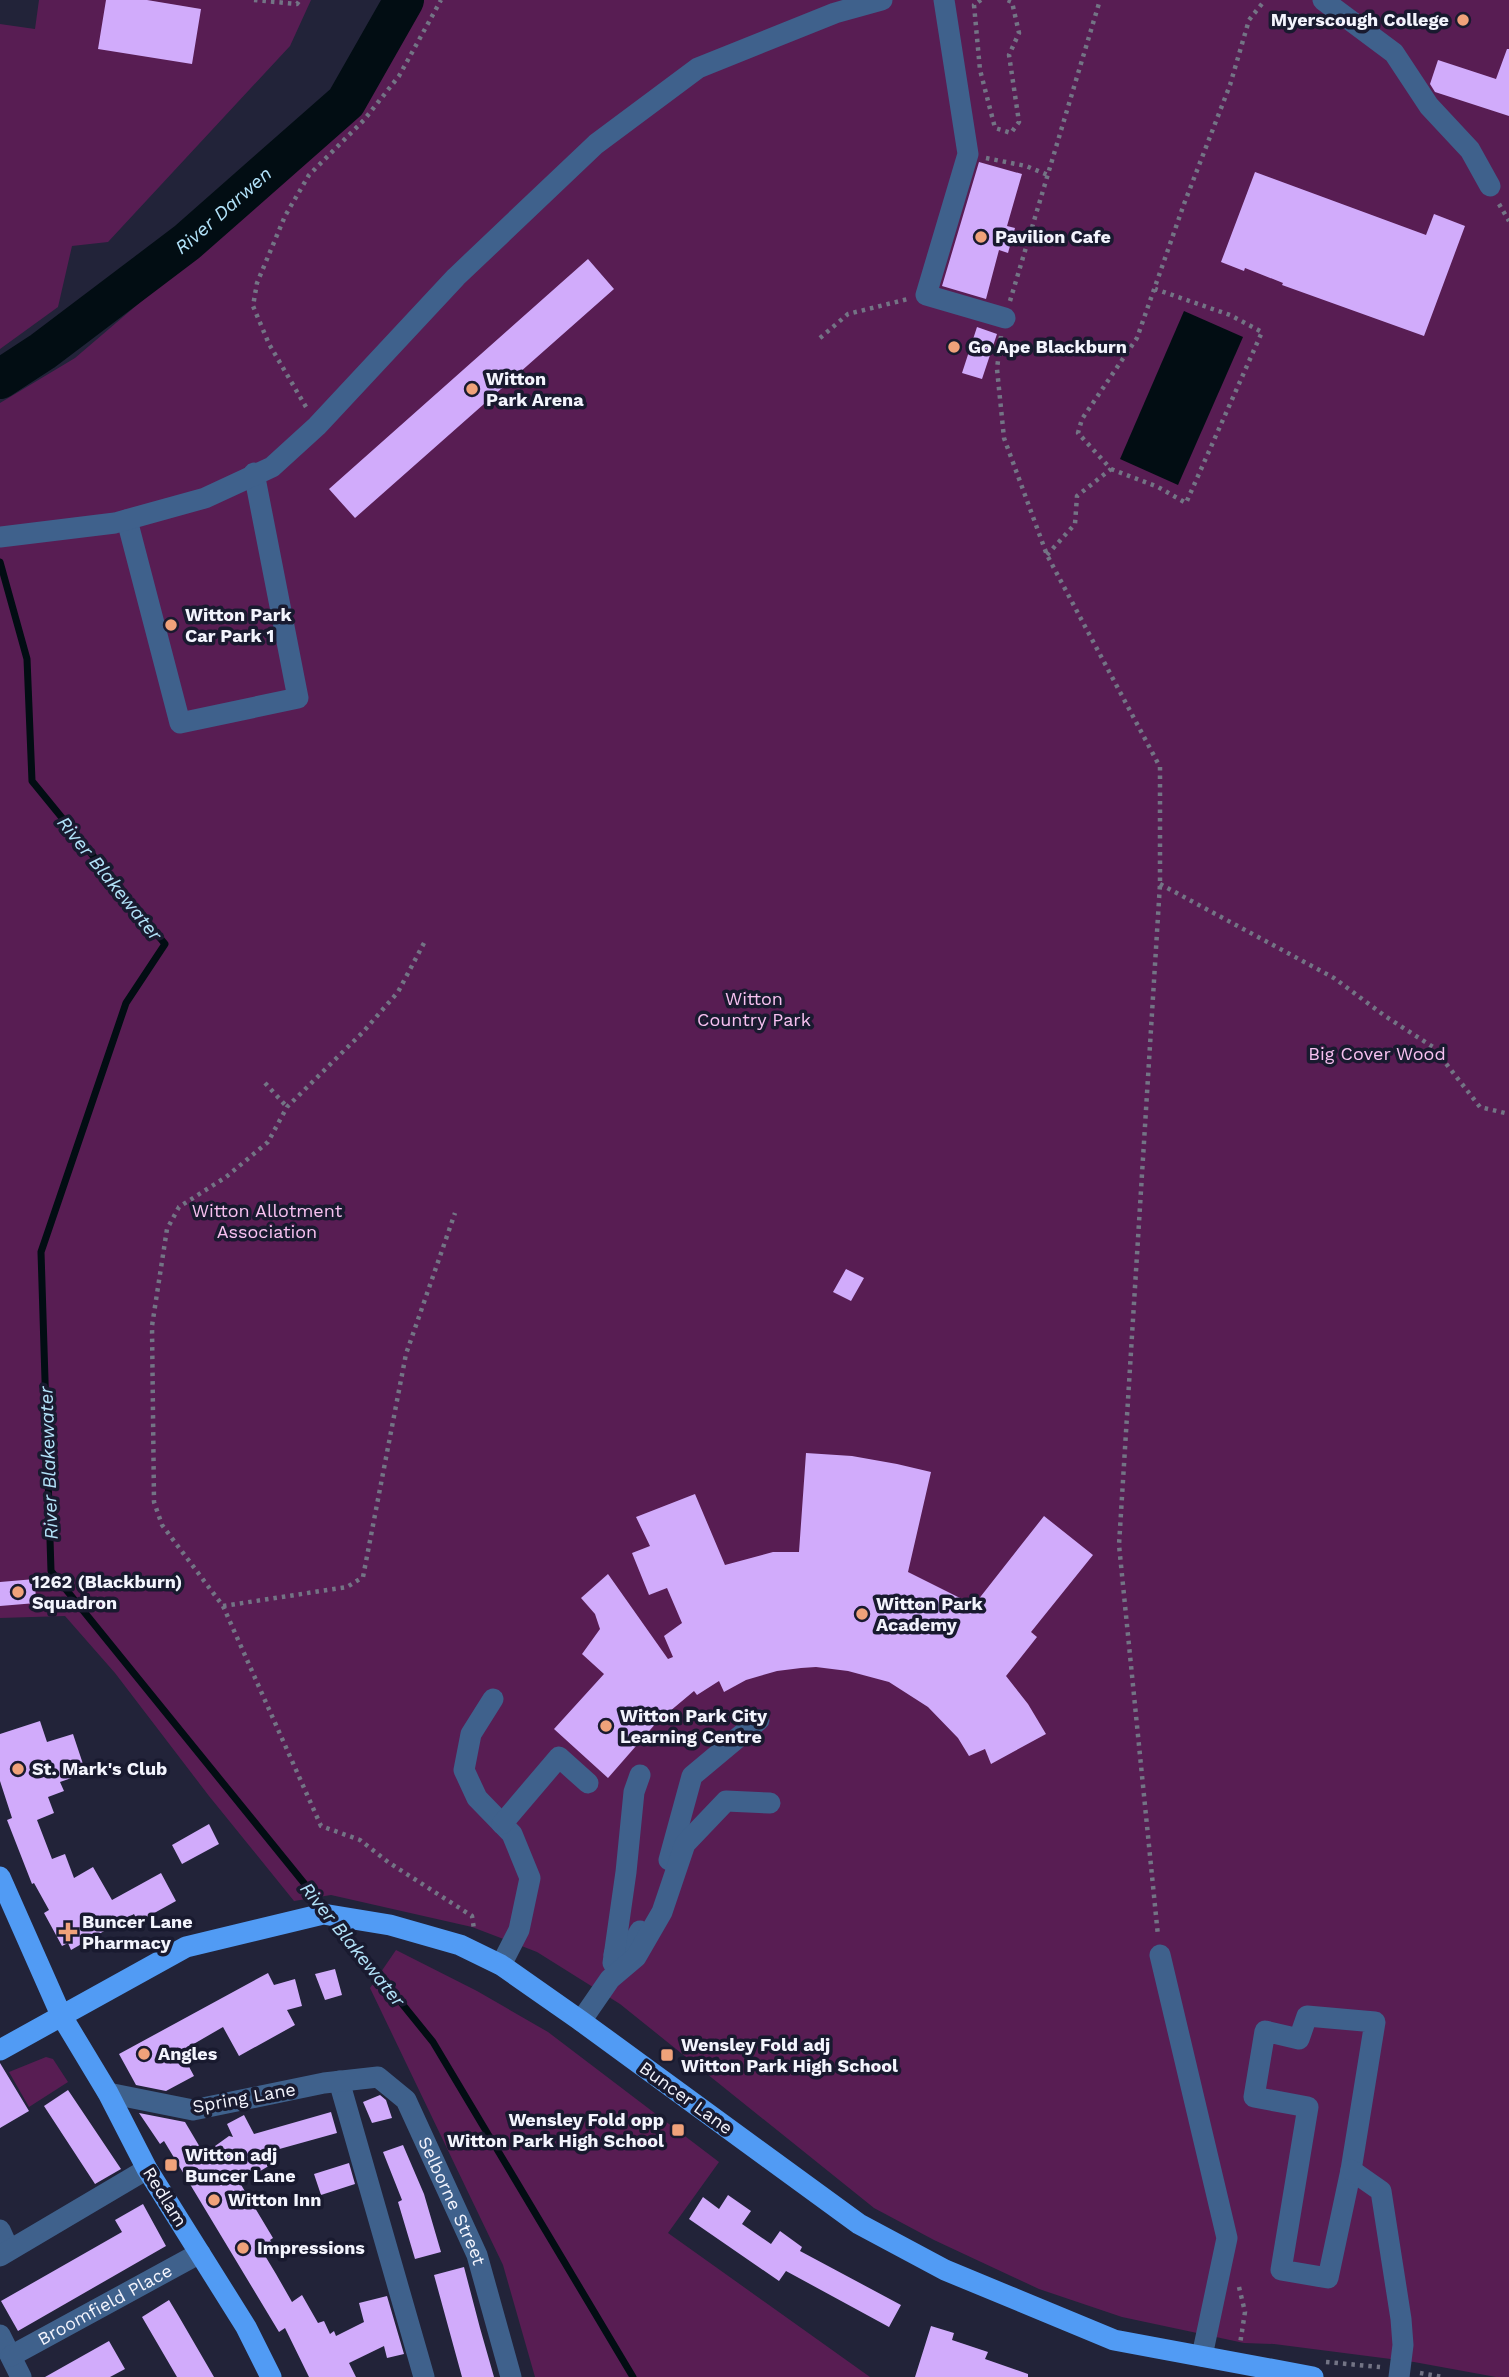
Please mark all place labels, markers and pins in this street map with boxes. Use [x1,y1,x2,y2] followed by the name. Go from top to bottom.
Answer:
[1271,9,1449,30] place label: Myerscough College
[1455,12,1471,28] marker: Myerscough College
[995,226,1111,247] place label: Pavilion Cafe
[973,229,989,245] marker: Pavilion Cafe
[968,336,1127,357] place label: Go Ape Blackburn
[946,339,962,355] marker: Go Ape Blackburn
[486,368,584,410] place label: Witton Park Arena
[464,381,480,397] marker: Witton Park Arena
[185,604,293,646] place label: Witton Park Car Park 1
[163,617,179,633] marker: Witton Park Car Park 1
[32,1571,182,1613] place label: 1262 (Blackburn) Squadron
[10,1584,26,1600] marker: 1262 (Blackburn) Squadron
[876,1593,984,1635] place label: Witton Park Academy
[854,1606,870,1622] marker: Witton Park Academy
[620,1705,768,1747] place label: Witton Park City Learning Centre
[598,1718,614,1734] marker: Witton Park City Learning Centre
[32,1758,167,1779] place label: St. Mark's Club
[10,1761,26,1777] marker: St. Mark's Club
[82,1911,193,1953] place label: Buncer Lane Pharmacy
[60,1924,76,1940] marker: Buncer Lane Pharmacy
[681,2034,898,2076] place label: Wensley Fold adj Witton Park High School
[158,2043,218,2064] place label: Angles
[136,2046,152,2062] marker: Angles
[659,2047,675,2063] marker: Wensley Fold adj Witton Park High School
[447,2109,664,2151] place label: Wensley Fold opp Witton Park High School
[670,2122,686,2138] marker: Wensley Fold opp Witton Park High School
[185,2144,296,2186] place label: Witton adj Buncer Lane
[163,2157,179,2173] marker: Witton adj Buncer Lane
[228,2189,321,2210] place label: Witton Inn
[206,2192,222,2208] marker: Witton Inn
[257,2237,365,2258] place label: Impressions
[235,2240,251,2256] marker: Impressions

